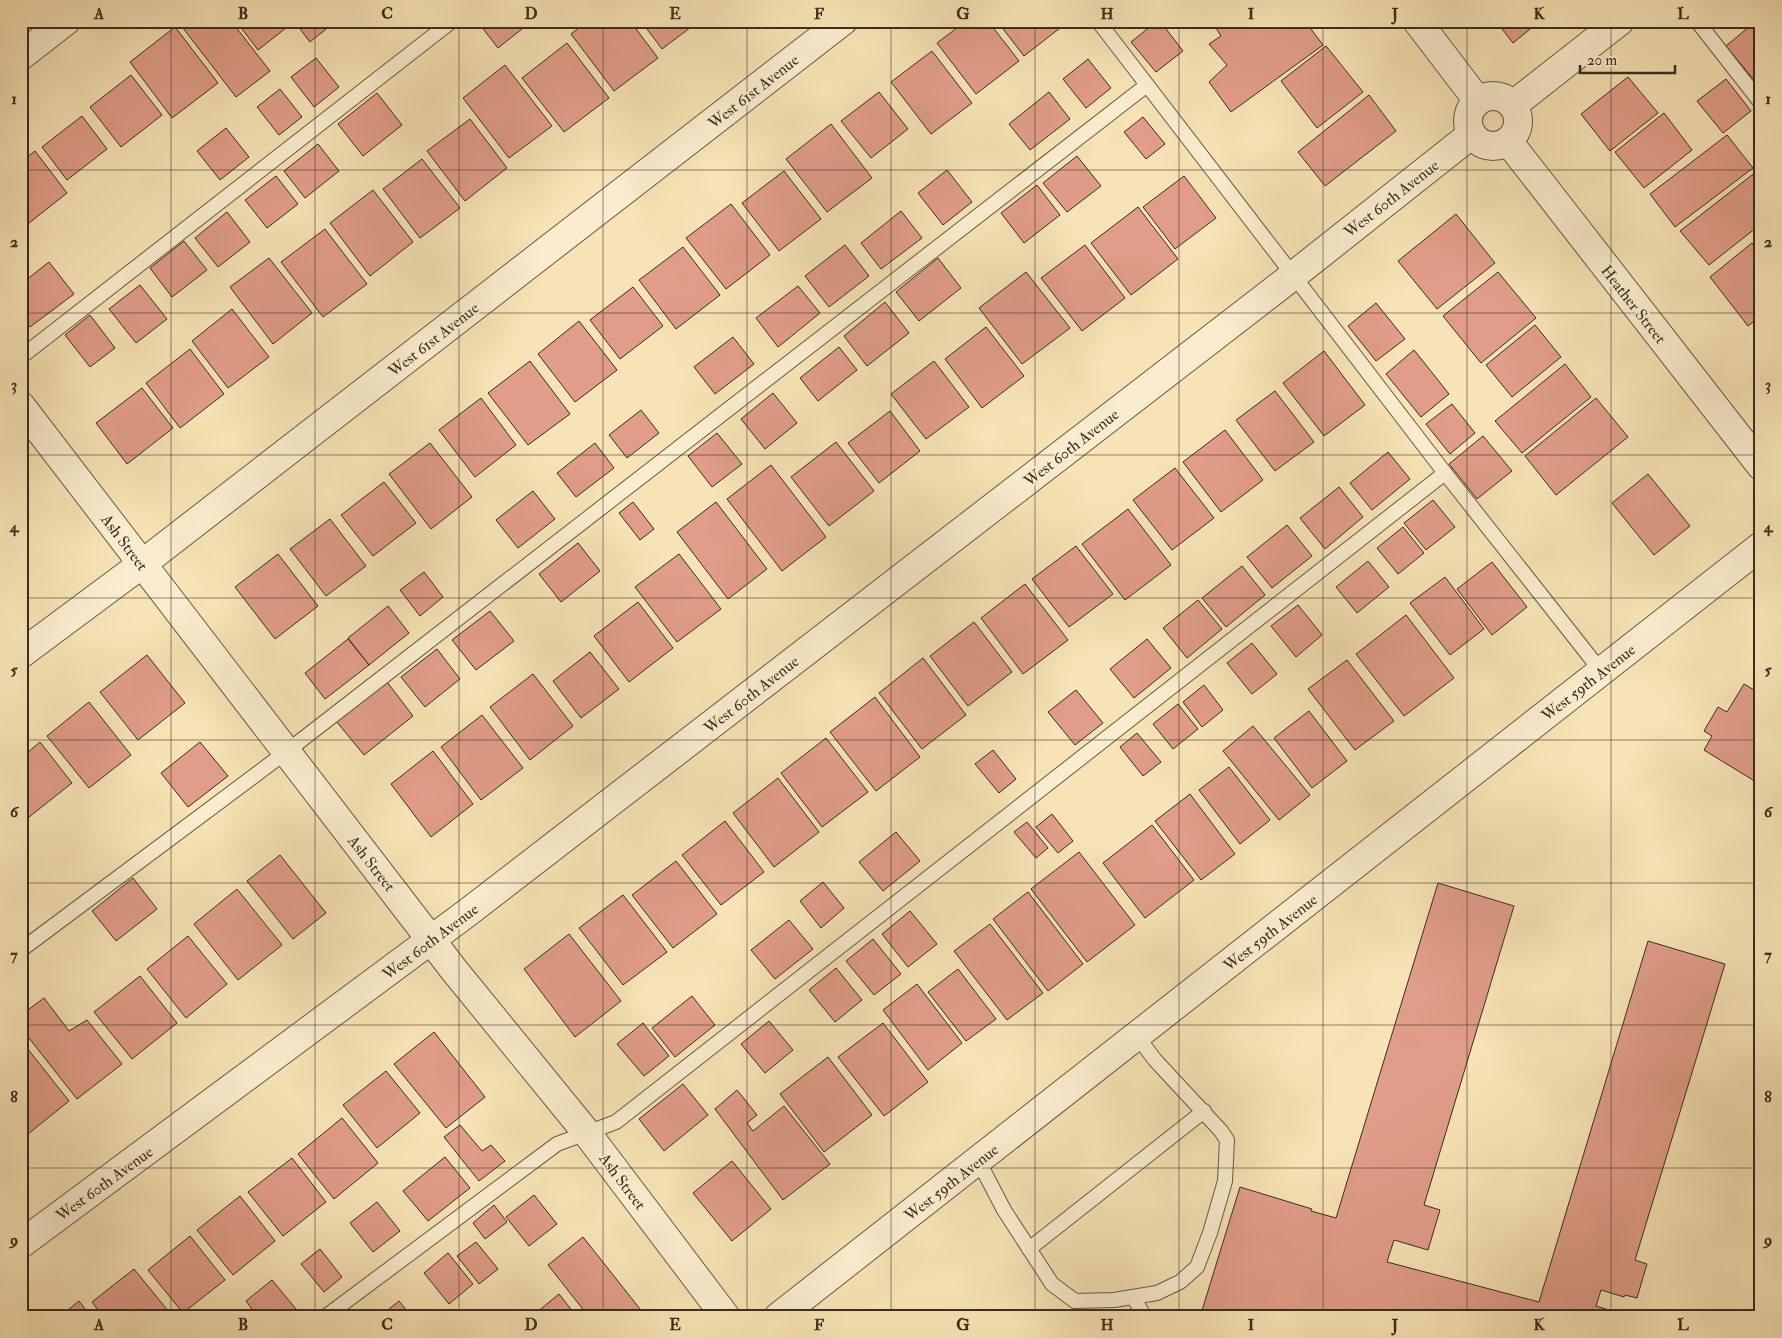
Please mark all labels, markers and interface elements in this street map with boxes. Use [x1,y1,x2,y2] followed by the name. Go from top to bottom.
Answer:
[93,4,105,24] text: A
[238,4,248,24] text: B
[381,4,393,24] text: C
[524,4,538,24] text: D
[669,4,681,24] text: E
[814,4,824,24] text: F
[956,4,970,24] text: G
[1100,4,1114,24] text: H
[1248,4,1255,24] text: I
[1391,4,1399,25] text: J
[1533,4,1545,24] text: K
[1677,4,1689,24] text: L
[1580,42,1674,74] scale bar
[703,50,803,134] street label: West 61st Avenue
[1587,51,1617,70] text: 20 m
[11,89,17,109] text: 1
[1765,89,1771,109] text: 1
[1339,155,1443,243] street label: West 60th Avenue
[10,232,18,252] text: 2
[1764,232,1772,252] text: 2
[1596,261,1670,348] street label: Heather Street
[383,298,483,382] street label: West 61st Avenue
[11,375,17,395] text: 3
[1765,375,1771,395] text: 3
[1019,404,1123,492] street label: West 60th Avenue
[96,509,152,575] street label: Ash Street
[9,517,20,537] text: 4
[1763,517,1774,537] text: 4
[1537,640,1640,726] street label: West 59th Avenue
[699,651,803,739] street label: West 60th Avenue
[10,660,18,680] text: 5
[1764,660,1772,680] text: 5
[10,802,20,822] text: 6
[1764,802,1774,822] text: 6
[342,831,399,896] street label: Ash Street
[1219,890,1322,976] street label: West 59th Avenue
[378,899,483,985] street label: West 60th Avenue
[10,945,18,965] text: 7
[1764,945,1772,965] text: 7
[10,1087,18,1107] text: 8
[1764,1087,1772,1107] text: 8
[900,1140,1003,1226] street label: West 59th Avenue
[51,1142,157,1226] street label: West 60th Avenue
[594,1148,650,1214] street label: Ash Street
[8,1230,18,1250] text: 9
[1762,1230,1772,1250] text: 9
[93,1315,105,1335] text: A
[238,1315,248,1335] text: B
[381,1315,393,1335] text: C
[524,1315,538,1335] text: D
[669,1315,681,1335] text: E
[814,1315,824,1335] text: F
[956,1315,970,1335] text: G
[1100,1315,1114,1335] text: H
[1248,1315,1255,1335] text: I
[1391,1315,1399,1336] text: J
[1533,1315,1545,1335] text: K
[1677,1315,1689,1335] text: L

